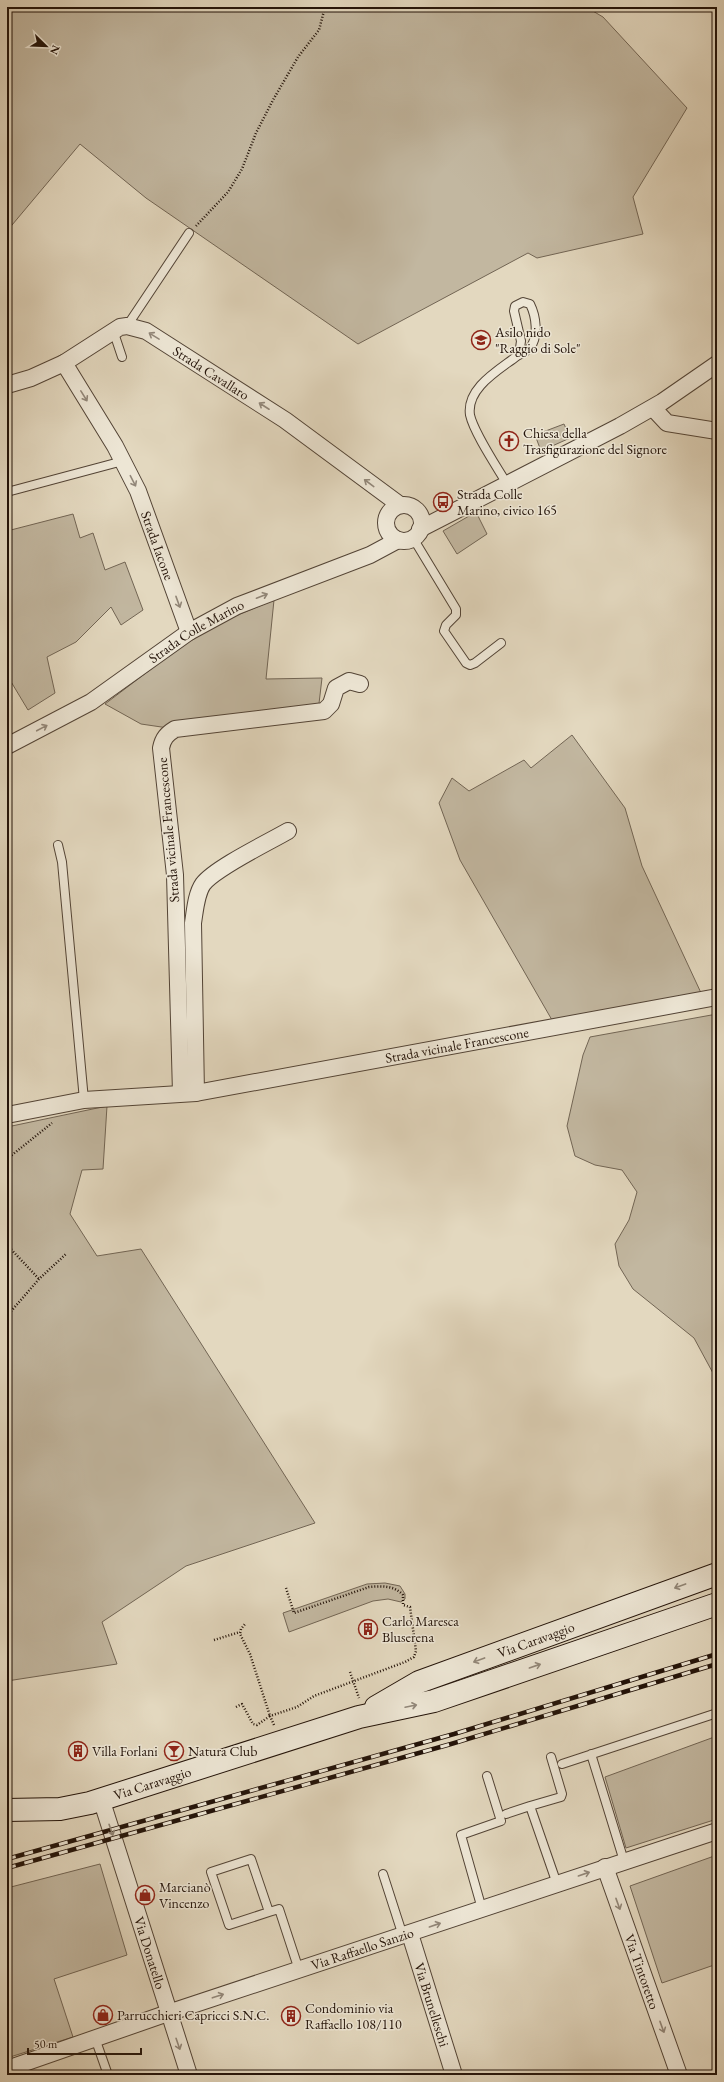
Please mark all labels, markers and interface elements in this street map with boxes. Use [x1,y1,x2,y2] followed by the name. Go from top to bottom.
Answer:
[26,26,66,66] north arrow
[47,43,63,57] text: N
[494,323,581,357] place label: Asilo nido "Raggio di Sole"
[470,329,492,351] school or university icon: Asilo nido "Raggio di Sole"
[149,332,160,340] one-way arrow
[170,342,253,404] street label: Strada Cavallaro
[80,390,88,401] one-way arrow
[259,402,270,410] one-way arrow
[523,424,667,458] place label: Chiesa della Trasfigurazione del Signore
[498,430,520,452] church icon: Chiesa della Trasfigurazione del Signore
[130,474,137,486] one-way arrow
[363,478,374,487] one-way arrow
[457,485,557,519] place label: Strada Colle Marino, civico 165
[432,491,454,513] bus stop icon: Strada Colle Marino, civico 165
[137,509,179,583] street label: Strada Iacone
[255,592,267,600] one-way arrow
[145,595,246,667] street label: Strada Colle Marino
[175,596,183,608] one-way arrow
[35,724,47,731] one-way arrow
[153,756,183,903] street label: Strada vicinale Francescone
[384,1023,531,1067] street label: Strada vicinale Francescone
[675,1583,687,1591] one-way arrow
[382,1612,459,1646] place label: Carlo Maresca Bluserena
[495,1617,577,1662] street label: Via Caravaggio
[357,1618,379,1640] building icon: Carlo Maresca Bluserena
[474,1657,486,1665] one-way arrow
[528,1662,540,1670] one-way arrow
[404,1702,417,1710] one-way arrow
[67,1740,89,1762] building icon: Villa Forlani
[163,1740,185,1762] bar icon: Natura Club
[92,1742,158,1760] place label: Villa Forlani
[188,1742,257,1760] place label: Natura Club
[111,1762,193,1804] street label: Via Caravaggio
[108,1824,116,1836] one-way arrow
[578,1870,590,1878] one-way arrow
[159,1878,211,1912] place label: Marcianò Vincenzo
[134,1884,156,1906] shop icon: Marcianò Vincenzo
[615,1898,623,1910] one-way arrow
[130,1914,170,1991] street label: Via Donatello
[428,1921,441,1928] one-way arrow
[309,1923,416,1974] street label: Via Raffaello Sanzio
[621,1932,664,2012] street label: Via Tintoretto
[410,1960,454,2050] street label: Via Brunelleschi
[212,1992,224,2000] one-way arrow
[305,1999,402,2033] place label: Condominio via Raffaello 108/110
[92,2004,114,2026] shop icon: Parrucchieri Capricci S.N.C.
[280,2005,302,2027] building icon: Condominio via Raffaello 108/110
[117,2006,270,2024] place label: Parrucchieri Capricci S.N.C.
[659,2020,666,2033] one-way arrow
[28,2030,141,2056] scale bar
[34,2036,58,2052] text: 50 m
[175,2038,183,2050] one-way arrow

